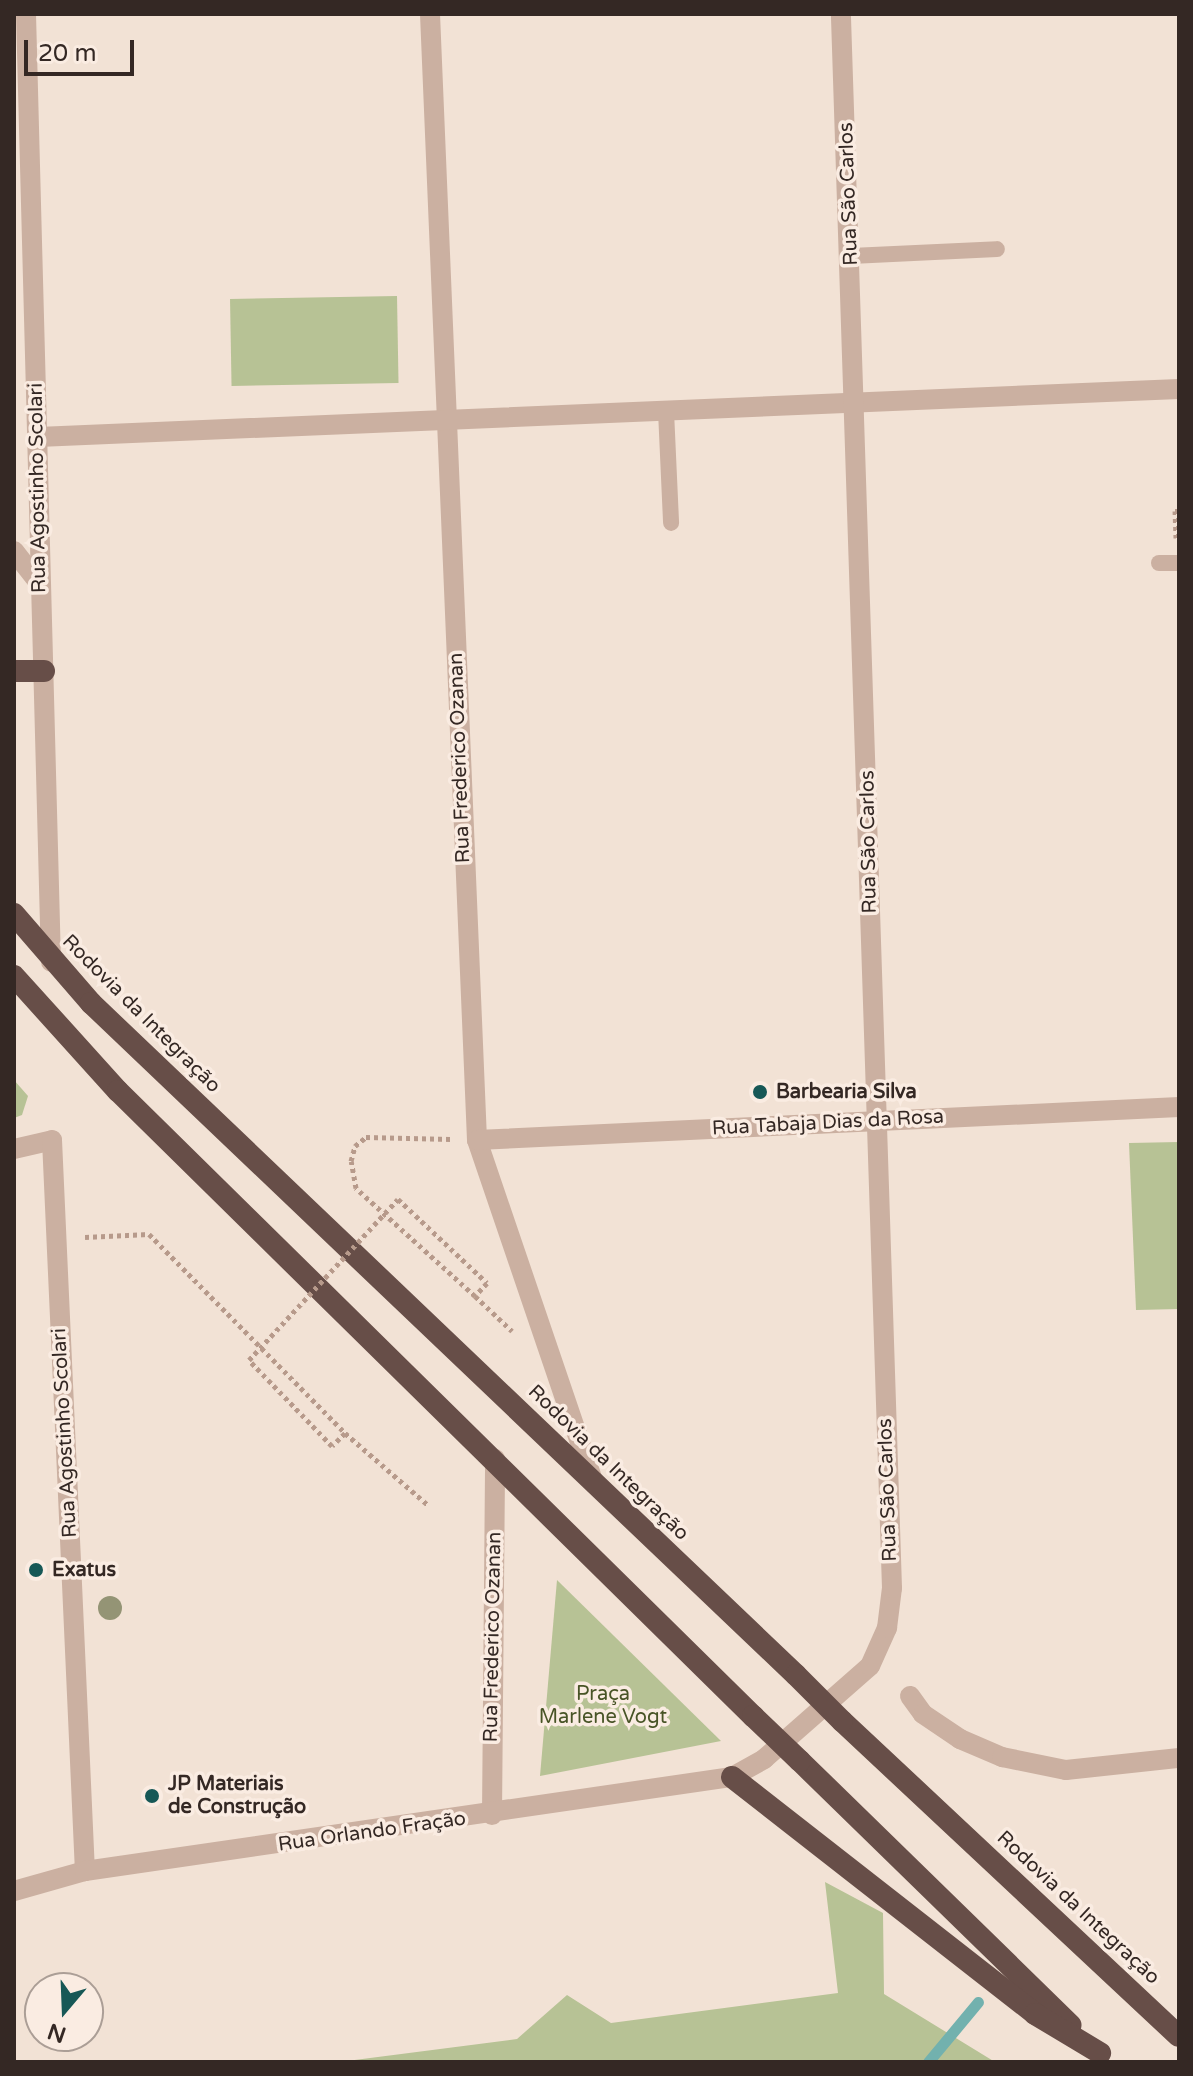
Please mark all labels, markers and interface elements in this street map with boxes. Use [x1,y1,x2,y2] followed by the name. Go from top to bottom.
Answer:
[28,24,138,74] scale bar
[38,39,96,68] text: 20 m
[835,122,863,266] street label: Rua São Carlos
[24,383,52,593] street label: Rua Agostinho Scolari
[444,652,476,864] street label: Rua Frederico Ozanan
[856,770,882,914] street label: Rua São Carlos
[57,930,225,1098] street label: Rodovia da Integração
[776,1080,917,1104] place label: Barbearia Silva
[751,1083,769,1101] marker: Barbearia Silva
[711,1105,945,1141] street label: Rua Tabaja Dias da Rosa
[48,1327,82,1539] street label: Rua Agostinho Scolari
[523,1380,693,1546] street label: Rodovia da Integração
[874,1418,902,1562] street label: Rua São Carlos
[479,1531,507,1743] street label: Rua Frederico Ozanan
[52,1558,116,1582] place label: Exatus
[27,1561,45,1579] marker: Exatus
[539,1682,667,1729] park label: Praça Marlene Vogt
[168,1772,306,1819] place label: JP Materiais de Construção
[143,1787,161,1805] marker: JP Materiais de Construção
[276,1807,468,1857] street label: Rua Orlando Fração
[992,1826,1164,1990] street label: Rodovia da Integração
[24,1972,104,2052] north arrow
[44,2018,69,2048] text: N

